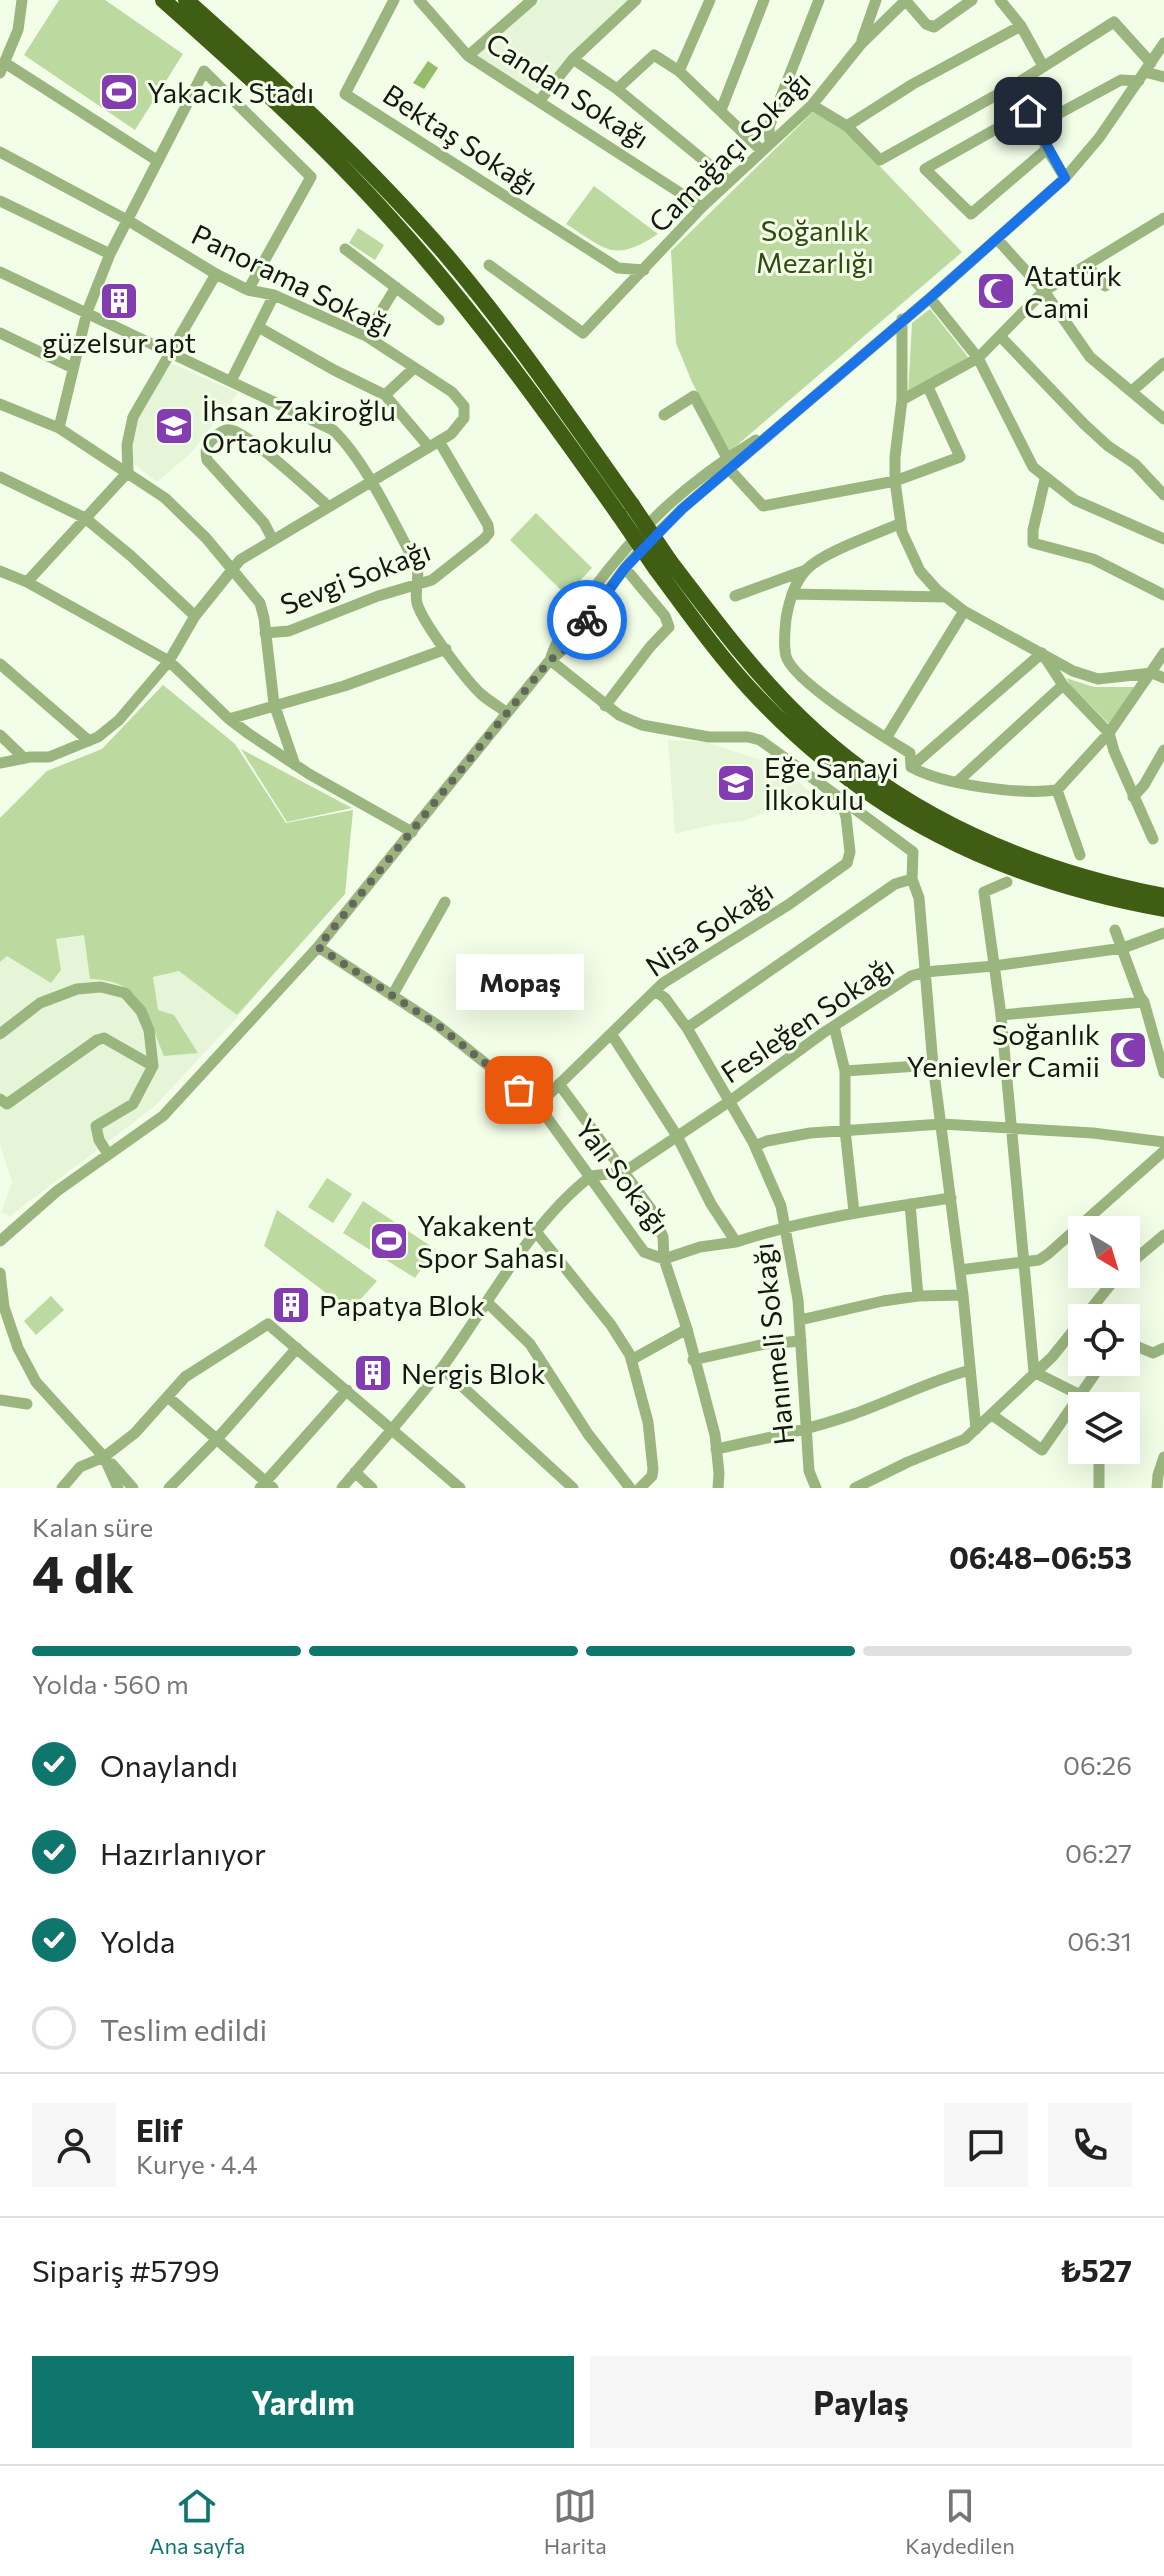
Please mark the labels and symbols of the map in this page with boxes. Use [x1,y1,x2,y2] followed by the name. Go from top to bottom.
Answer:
[480,25,656,155] street label: Candan Sokağı
[641,63,817,239] street label: Camağaçı Sokağı
[98,71,140,113] sports icon: Yakacık Stadı
[147,75,314,109] place label: Yakacık Stadı
[377,76,545,202] street label: Bektaş Sokağı
[994,77,1062,145] pin
[756,213,874,279] park label: Soğanlık Mezarlığı
[187,216,399,344] street label: Panorama Sokağı
[1024,258,1122,324] place label: Atatürk Cami
[975,270,1017,312] mosque icon: Atatürk Cami
[98,280,140,322] building icon: güzelsur apt
[42,325,196,359] place label: güzelsur apt
[202,393,396,459] place label: İhsan Zakiroğlu Ortaokulu
[153,405,195,447] school or university icon: İhsan Zakiroğlu Ortaokulu
[275,533,435,621] street label: Sevgi Sokağı
[547,580,627,660] courier
[764,750,899,816] place label: Eğe Sanayi İlkokulu
[715,762,757,804] school or university icon: Eğe Sanayi İlkokulu
[639,873,779,983] street label: Nisa Sokağı
[714,949,900,1089] street label: Fesleğen Sokağı
[455,954,583,1010] callout: Mopaş
[906,1017,1100,1083] place label: Soğanlık Yenievler Camii
[1107,1029,1149,1071] mosque icon: Soğanlık Yenievler Camii
[485,1056,553,1124] pin
[569,1112,677,1240] street label: Yalı Sokağı
[417,1208,565,1274] place label: Yakakent Spor Sahası
[1068,1216,1140,1288] north arrow
[368,1220,410,1262] sports icon: Yakakent Spor Sahası
[745,1241,801,1447] street label: Hanımeli Sokağı
[270,1284,312,1326] building icon: Papatya Blok
[319,1288,485,1322] place label: Papatya Blok
[352,1352,394,1394] building icon: Nergis Blok
[401,1356,546,1390] place label: Nergis Blok

